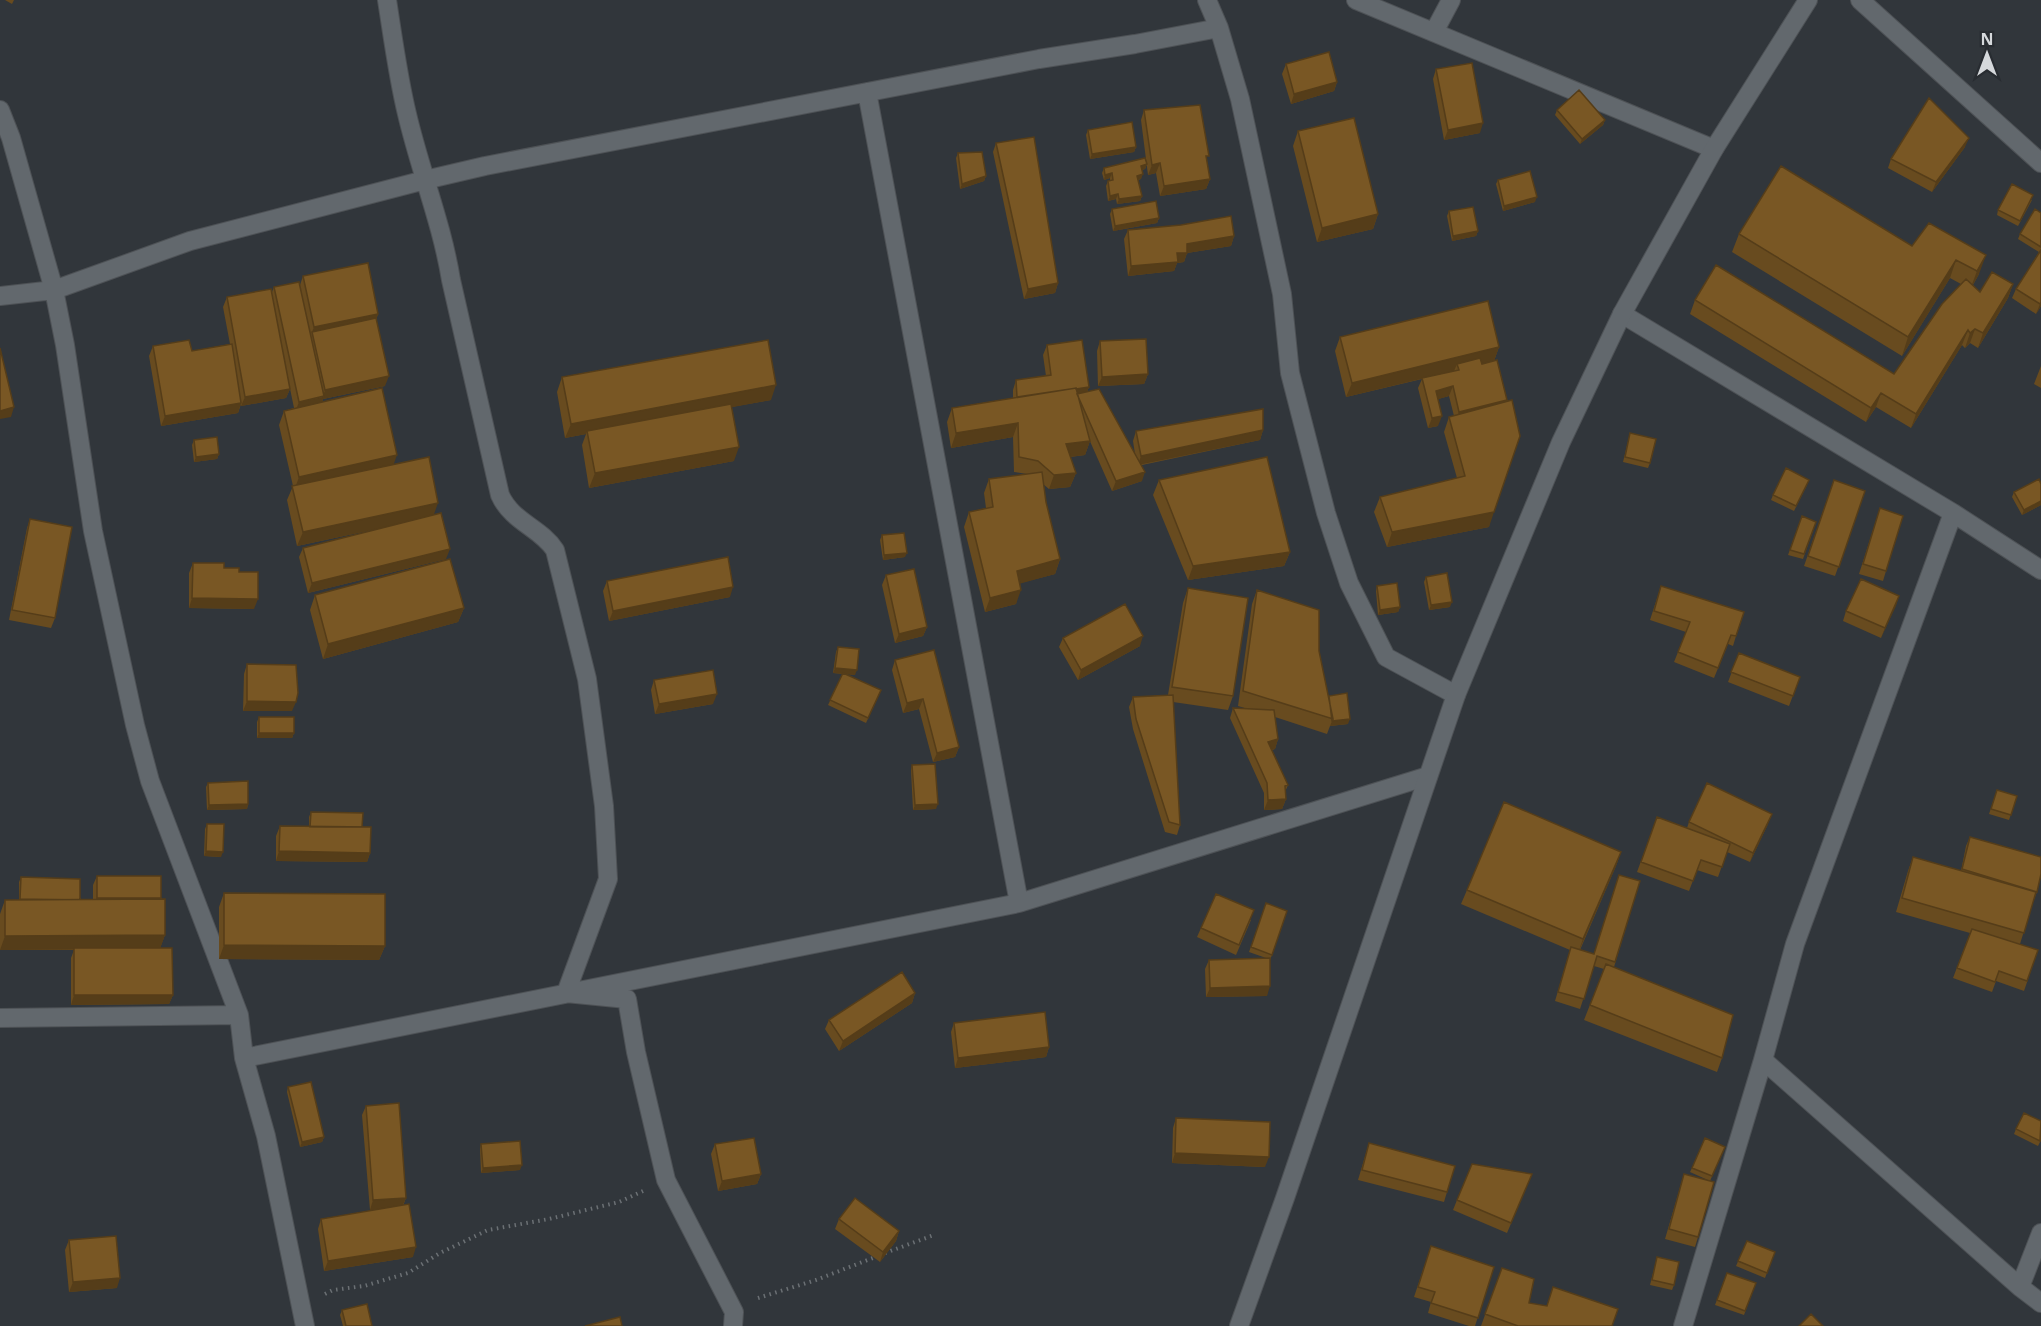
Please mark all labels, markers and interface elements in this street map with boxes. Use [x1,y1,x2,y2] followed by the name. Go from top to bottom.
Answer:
[1957,24,2017,84] north arrow
[1980,28,1994,50] text: N

